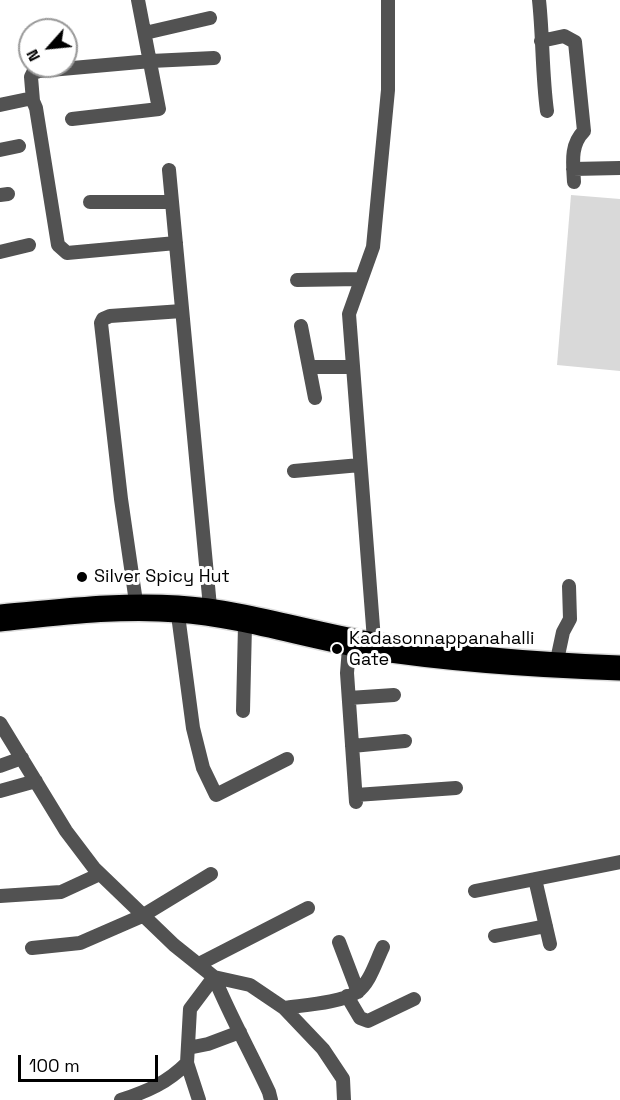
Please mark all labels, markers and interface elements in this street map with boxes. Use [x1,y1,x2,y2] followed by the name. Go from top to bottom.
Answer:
[18,18,78,78] north arrow
[22,46,45,65] text: N
[94,566,230,588] place label: Silver Spicy Hut
[75,570,89,584] marker: Silver Spicy Hut
[349,628,535,670] place label: Kadasonnappanahalli Gate
[330,642,344,656] marker: Kadasonnappanahalli Gate
[21,1043,160,1081] scale bar
[29,1054,80,1077] text: 100 m

